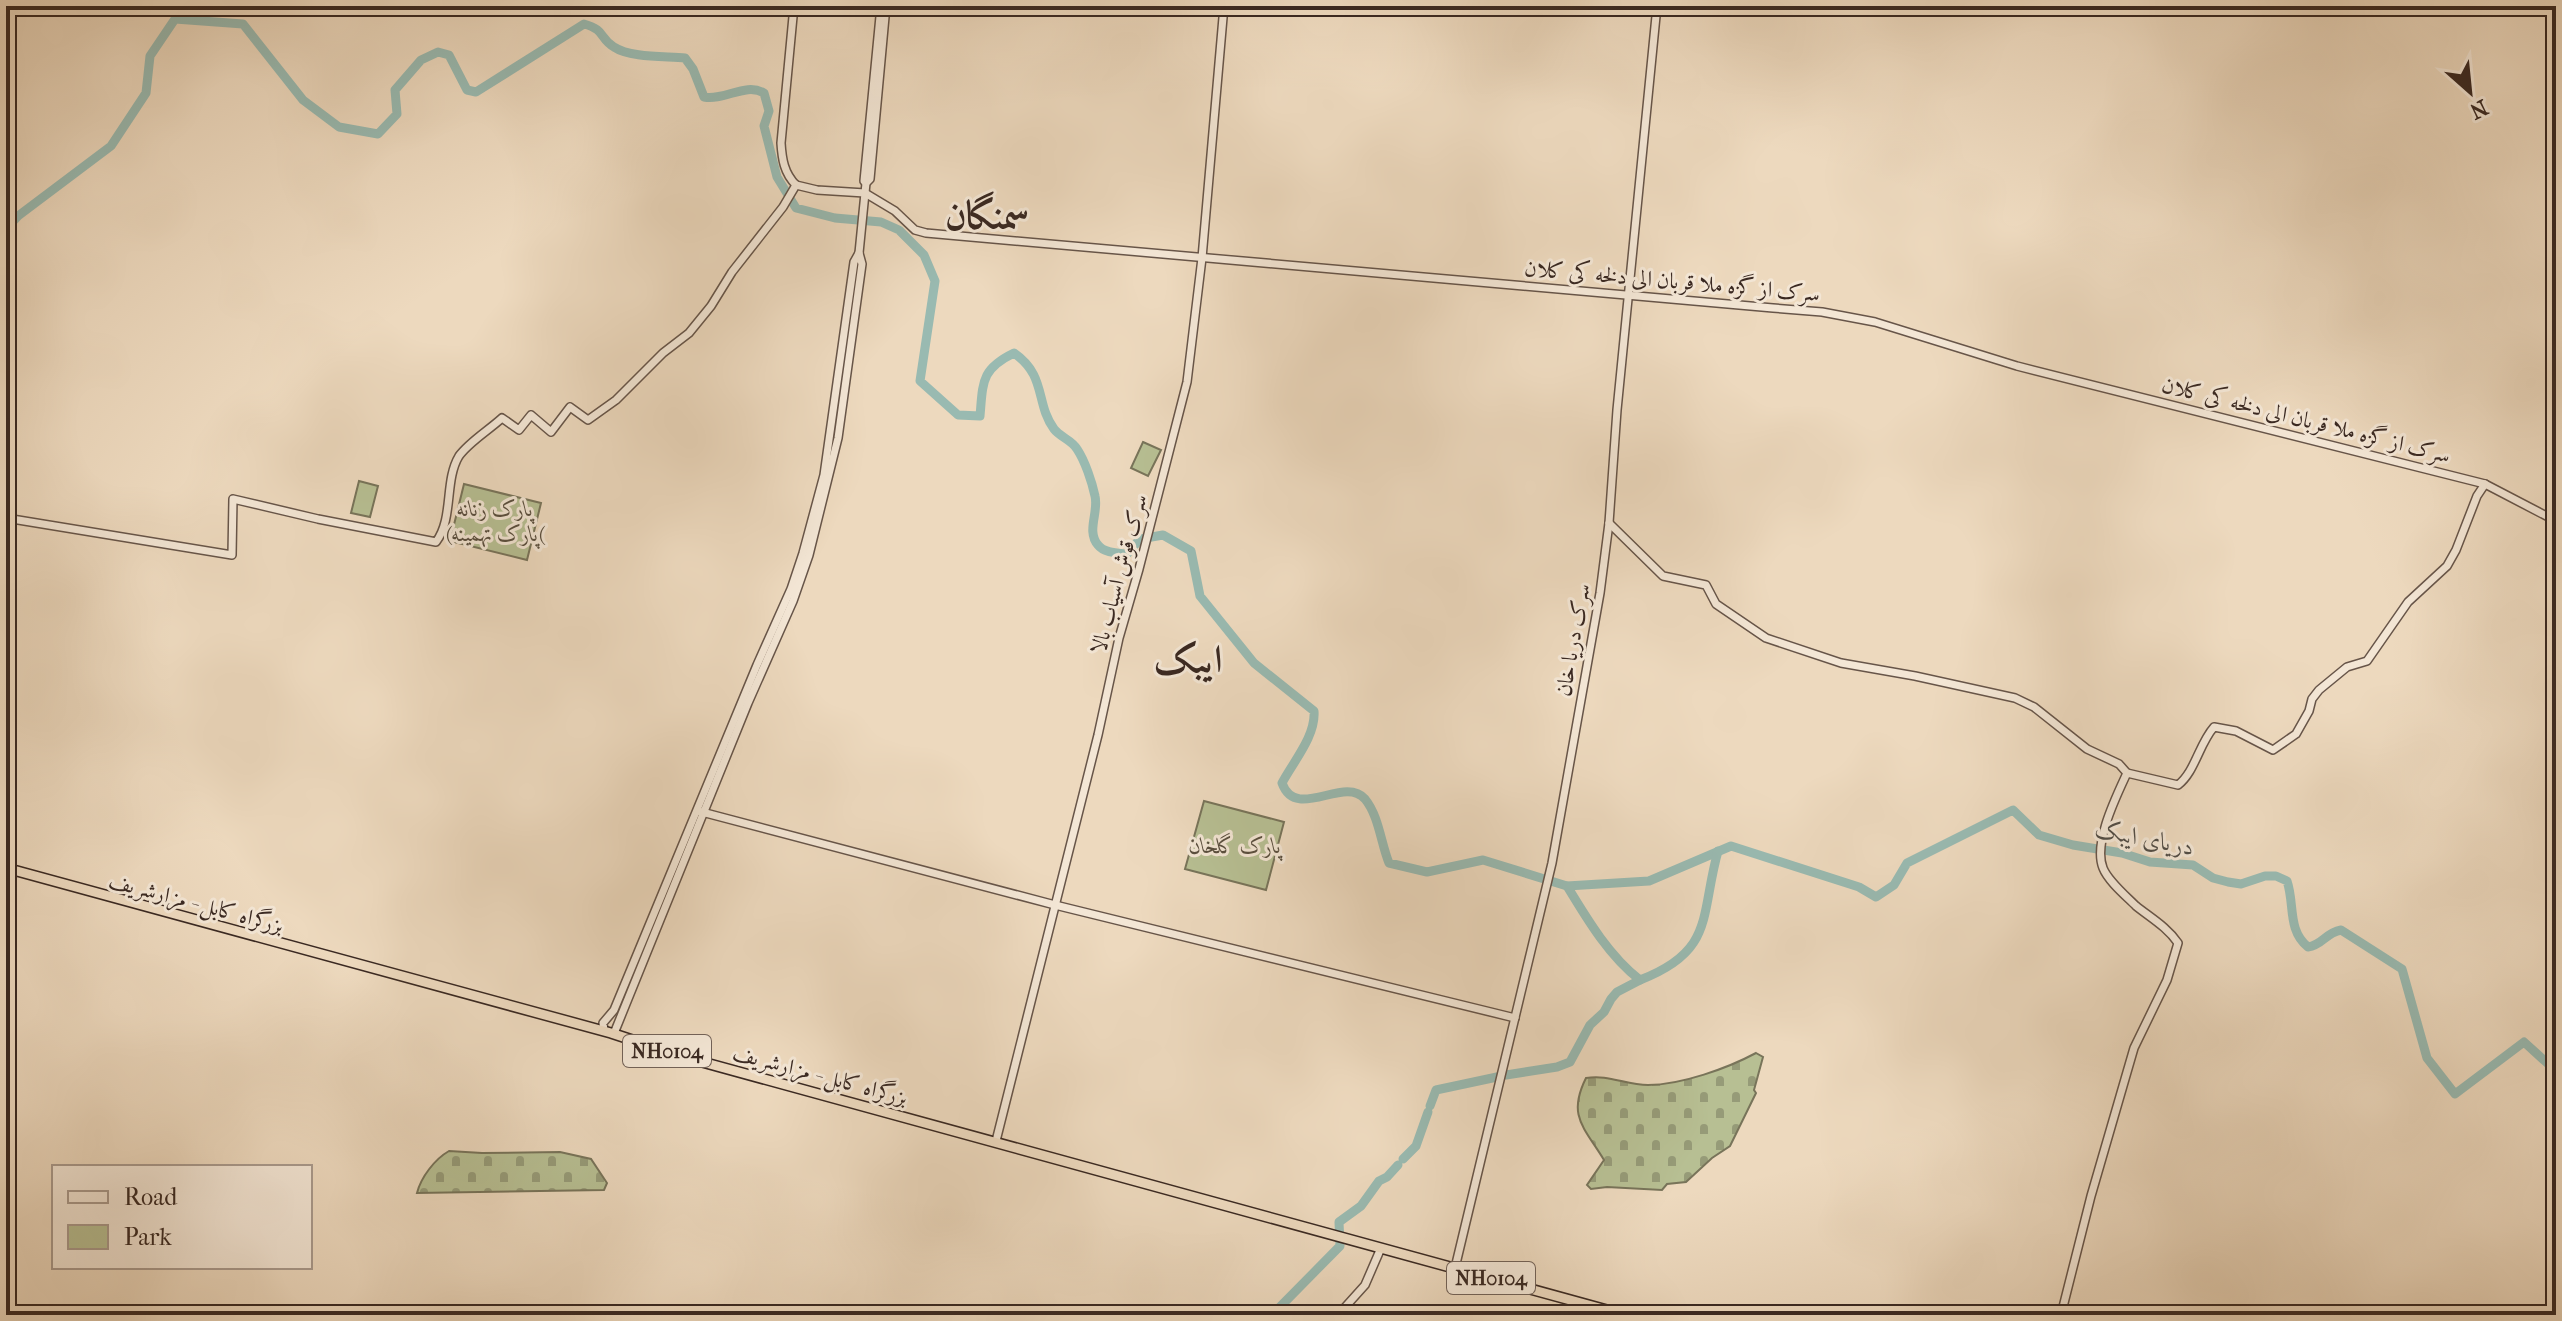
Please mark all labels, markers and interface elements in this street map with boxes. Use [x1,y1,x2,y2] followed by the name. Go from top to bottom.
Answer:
[2430,52,2510,132] north arrow
[2465,94,2492,124] text: N
[945,191,1029,238] district label: سمنگان
[1523,253,1821,308] street label: سرک از گزه ملا قربان الی دلخه کی کلان
[2159,370,2454,469] street label: سرک از گزه ملا قربان الی دلخه کی کلان
[1084,491,1154,657] street label: سرک قوش آسیاب بالا
[446,496,545,550] park label: پارک زنانه (پارک تهمینه(
[1550,582,1597,699] street label: سرک دریا خان
[1154,637,1222,683] district label: ایبک
[2093,815,2197,862] water label: دریای ایبک
[1189,832,1283,862] park label: پارک گلخان
[105,865,287,941] street label: بزرگراه کابل - مزارشریف
[623,1035,711,1067] road number: NH0104
[729,1037,911,1113] street label: بزرگراه کابل - مزارشریف
[52,1165,312,1269] legend
[124,1183,178,1211] text: Road
[124,1223,172,1251] text: Park
[1447,1262,1535,1294] road number: NH0104

